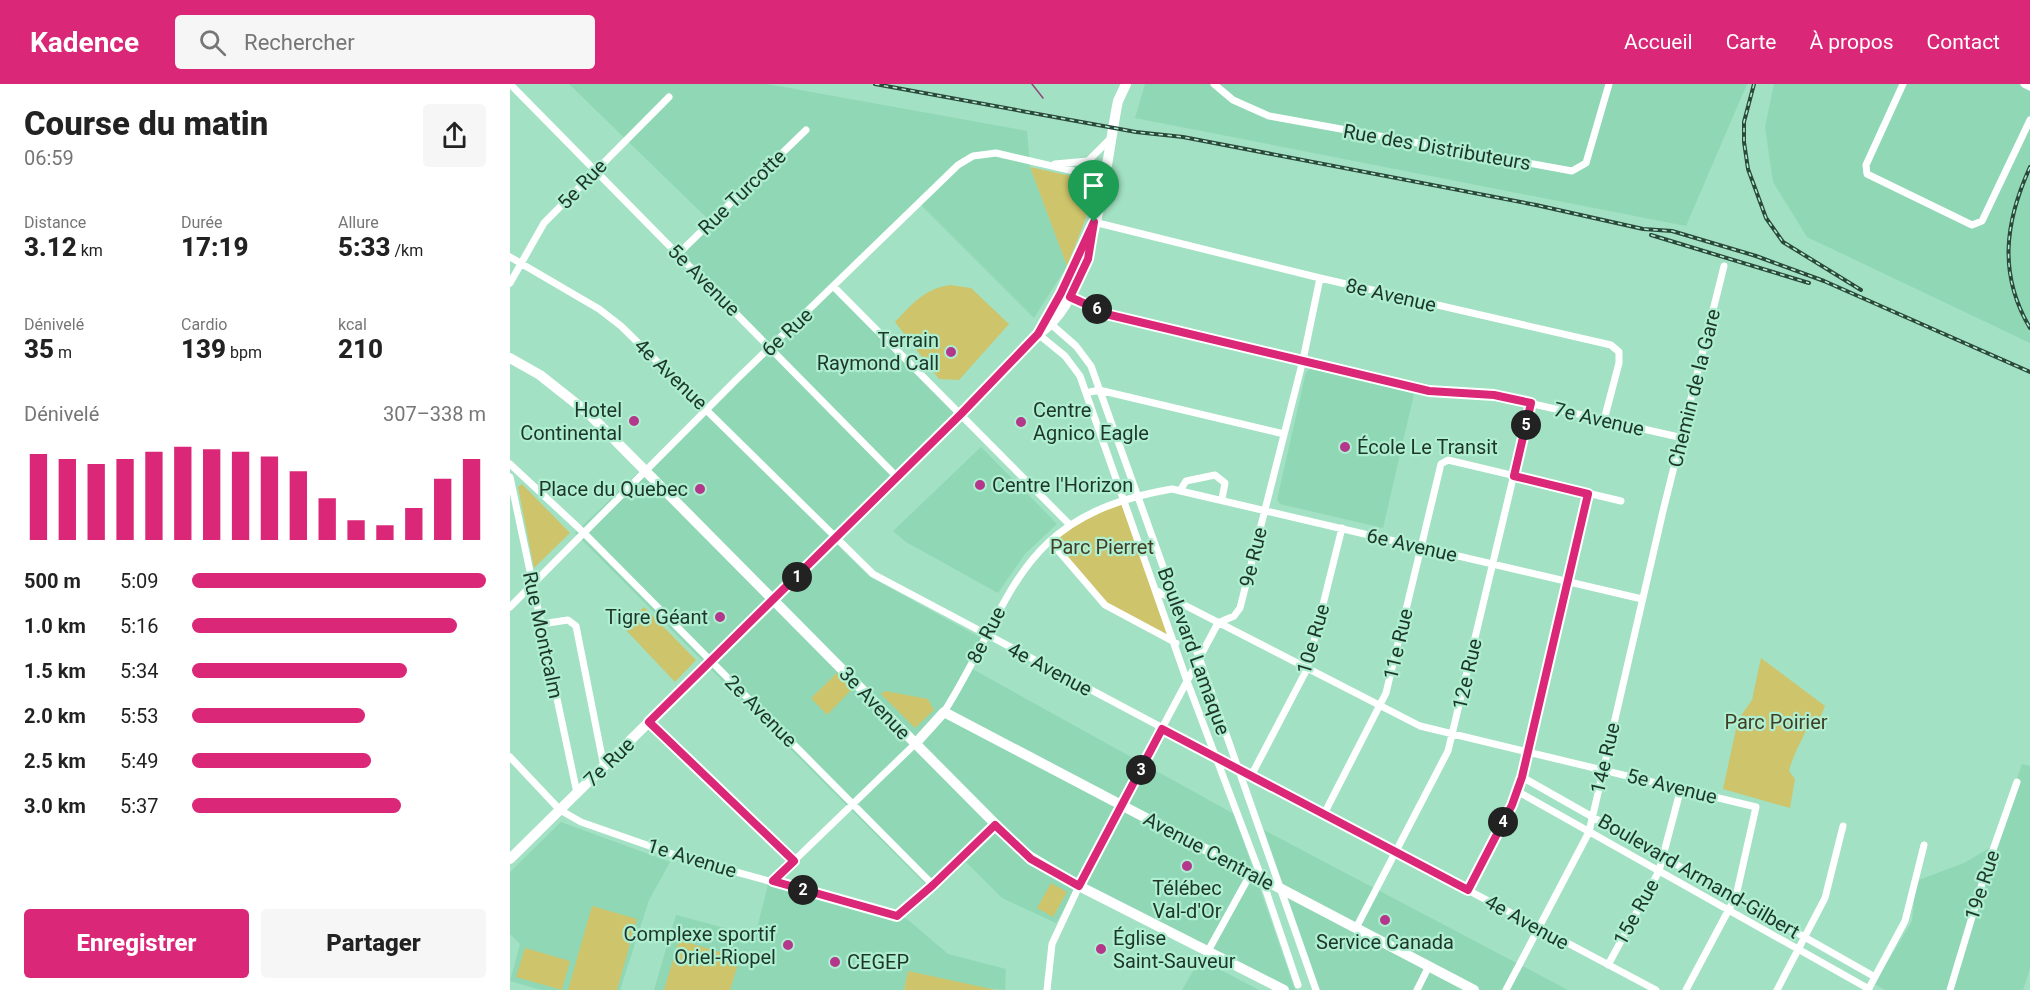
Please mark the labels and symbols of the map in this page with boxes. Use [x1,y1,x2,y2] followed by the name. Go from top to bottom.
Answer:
[1341,119,1533,175] street label: Rue des Distributeurs
[693,144,791,240] street label: Rue Turcotte
[552,154,612,214] street label: 5e Rue
[1068,160,1119,222] pin
[663,239,745,321] street label: 5e Avenue
[1343,273,1439,317] street label: 8e Avenue
[1082,294,1112,324] pin: 6
[757,303,817,361] street label: 6e Rue
[1663,306,1725,470] street label: Chemin de la Gare
[817,328,939,375] place label: Terrain Raymond Call
[629,333,713,415] street label: 4e Avenue
[944,345,958,359] marker: Terrain Raymond Call
[1551,397,1647,441] street label: 7e Avenue
[520,398,622,445] place label: Hotel Continental
[1033,398,1149,445] place label: Centre Agnico Eagle
[1511,410,1541,440] pin: 5
[627,414,641,428] marker: Hotel Continental
[1014,415,1028,429] marker: Centre Agnico Eagle
[1357,435,1498,459] place label: École Le Transit
[1338,440,1352,454] marker: École Le Transit
[992,473,1133,497] place label: Centre l'Horizon
[539,477,688,501] place label: Place du Quebec
[973,478,987,492] marker: Centre l'Horizon
[693,482,707,496] marker: Place du Quebec
[1364,523,1460,567] street label: 6e Avenue
[1234,525,1272,589] street label: 9e Rue
[1050,535,1154,559] park label: Parc Pierret
[782,562,812,592] pin: 1
[1153,564,1235,738] street label: Boulevard Lamaque
[518,569,568,701] street label: Rue Montcalm
[1292,601,1334,677] street label: 10e Rue
[962,602,1010,668] street label: 8e Rue
[605,605,708,629] place label: Tigre Géant
[1378,606,1418,682] street label: 11e Rue
[713,610,727,624] marker: Tigre Géant
[1447,636,1487,712] street label: 12e Rue
[1004,637,1096,701] street label: 4e Avenue
[834,661,916,745] street label: 3e Avenue
[720,670,802,752] street label: 2e Avenue
[1724,710,1828,734] park label: Parc Poirier
[1585,720,1625,796] street label: 14e Rue
[579,732,639,792] street label: 7e Rue
[1126,755,1156,785] pin: 3
[1624,763,1720,809] street label: 5e Avenue
[1140,807,1278,895] street label: Avenue Centrale
[1488,807,1518,837] pin: 4
[1594,808,1804,944] street label: Boulevard Armand-Gilbert
[644,833,740,883] street label: 1e Avenue
[1959,847,2005,923] street label: 19e Rue
[1180,859,1194,873] marker: Télébec Val-d'Or
[788,875,818,905] pin: 2
[1608,875,1664,949] street label: 15e Rue
[1152,876,1222,923] place label: Télébec Val-d'Or
[1481,889,1573,955] street label: 4e Avenue
[1378,913,1392,927] marker: Service Canada
[623,922,776,969] place label: Complexe sportif Oriel-Riopel
[1113,926,1236,973] place label: Église Saint-Sauveur
[1316,930,1454,954] place label: Service Canada
[781,938,795,952] marker: Complexe sportif Oriel-Riopel
[1094,942,1108,956] marker: Église Saint-Sauveur
[847,950,909,974] place label: CEGEP
[828,955,842,969] marker: CEGEP

